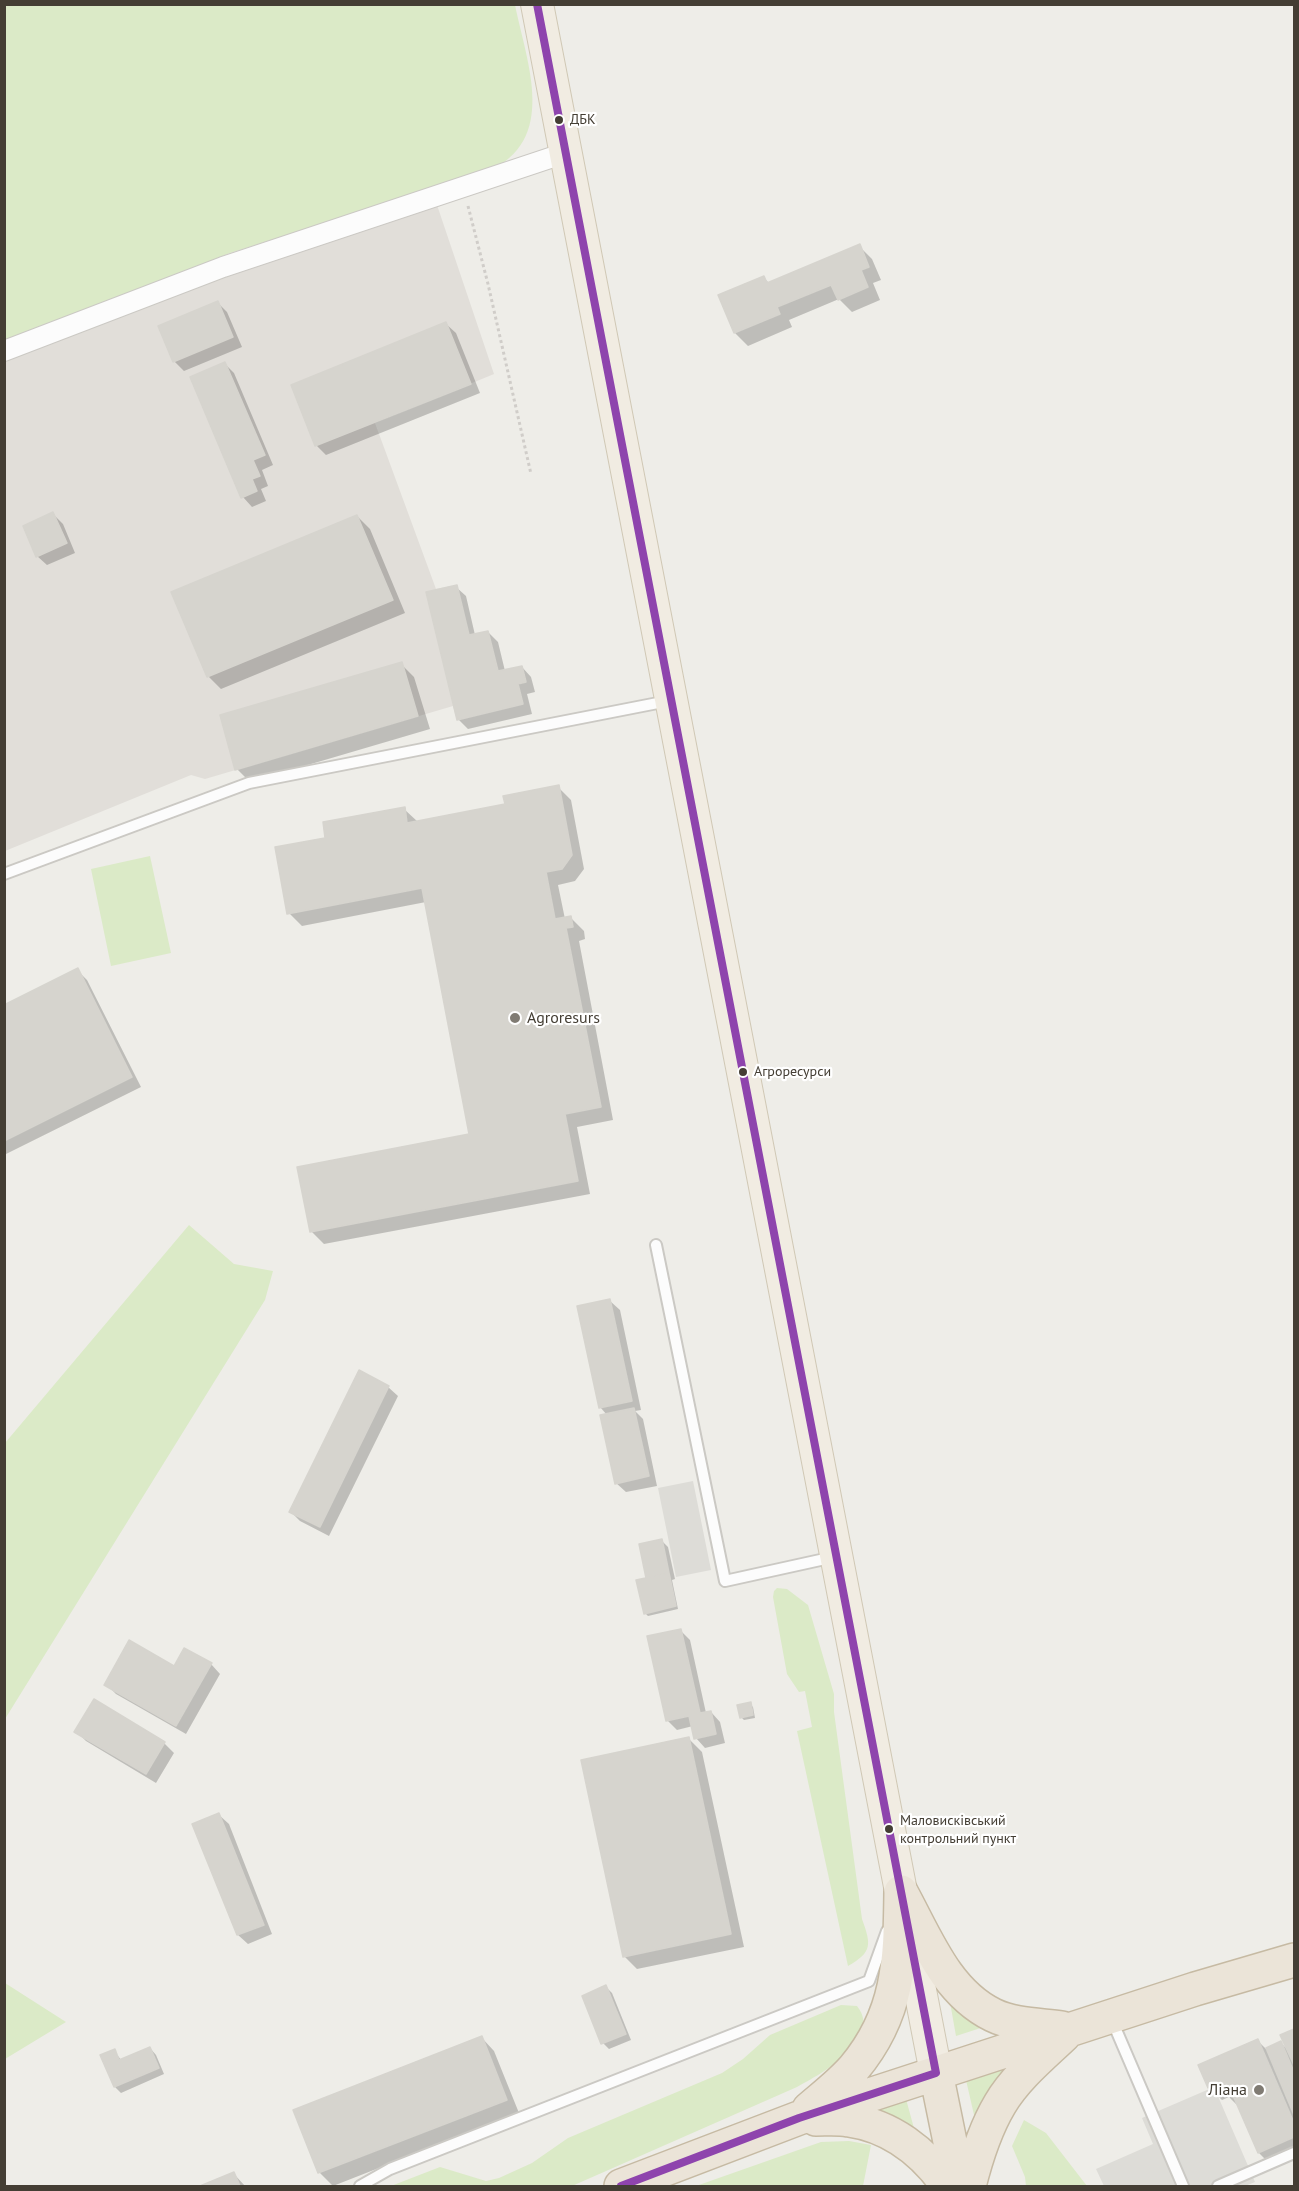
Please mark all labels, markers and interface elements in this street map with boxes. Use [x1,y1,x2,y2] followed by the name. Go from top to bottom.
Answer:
[570,112,596,128] place label: ДБК
[553,114,565,126] marker: ДБК
[527,1008,600,1028] place label: Agroresurs
[508,1011,522,1025] marker: Agroresurs
[754,1064,831,1080] place label: Агроресурси
[737,1066,749,1078] marker: Агроресурси
[900,1813,1016,1846] place label: Маловисківський контрольний пункт
[883,1823,895,1835] marker: Маловисківський контрольний пункт
[1208,2080,1247,2100] place label: Ліана
[1252,2083,1266,2097] marker: Ліана

